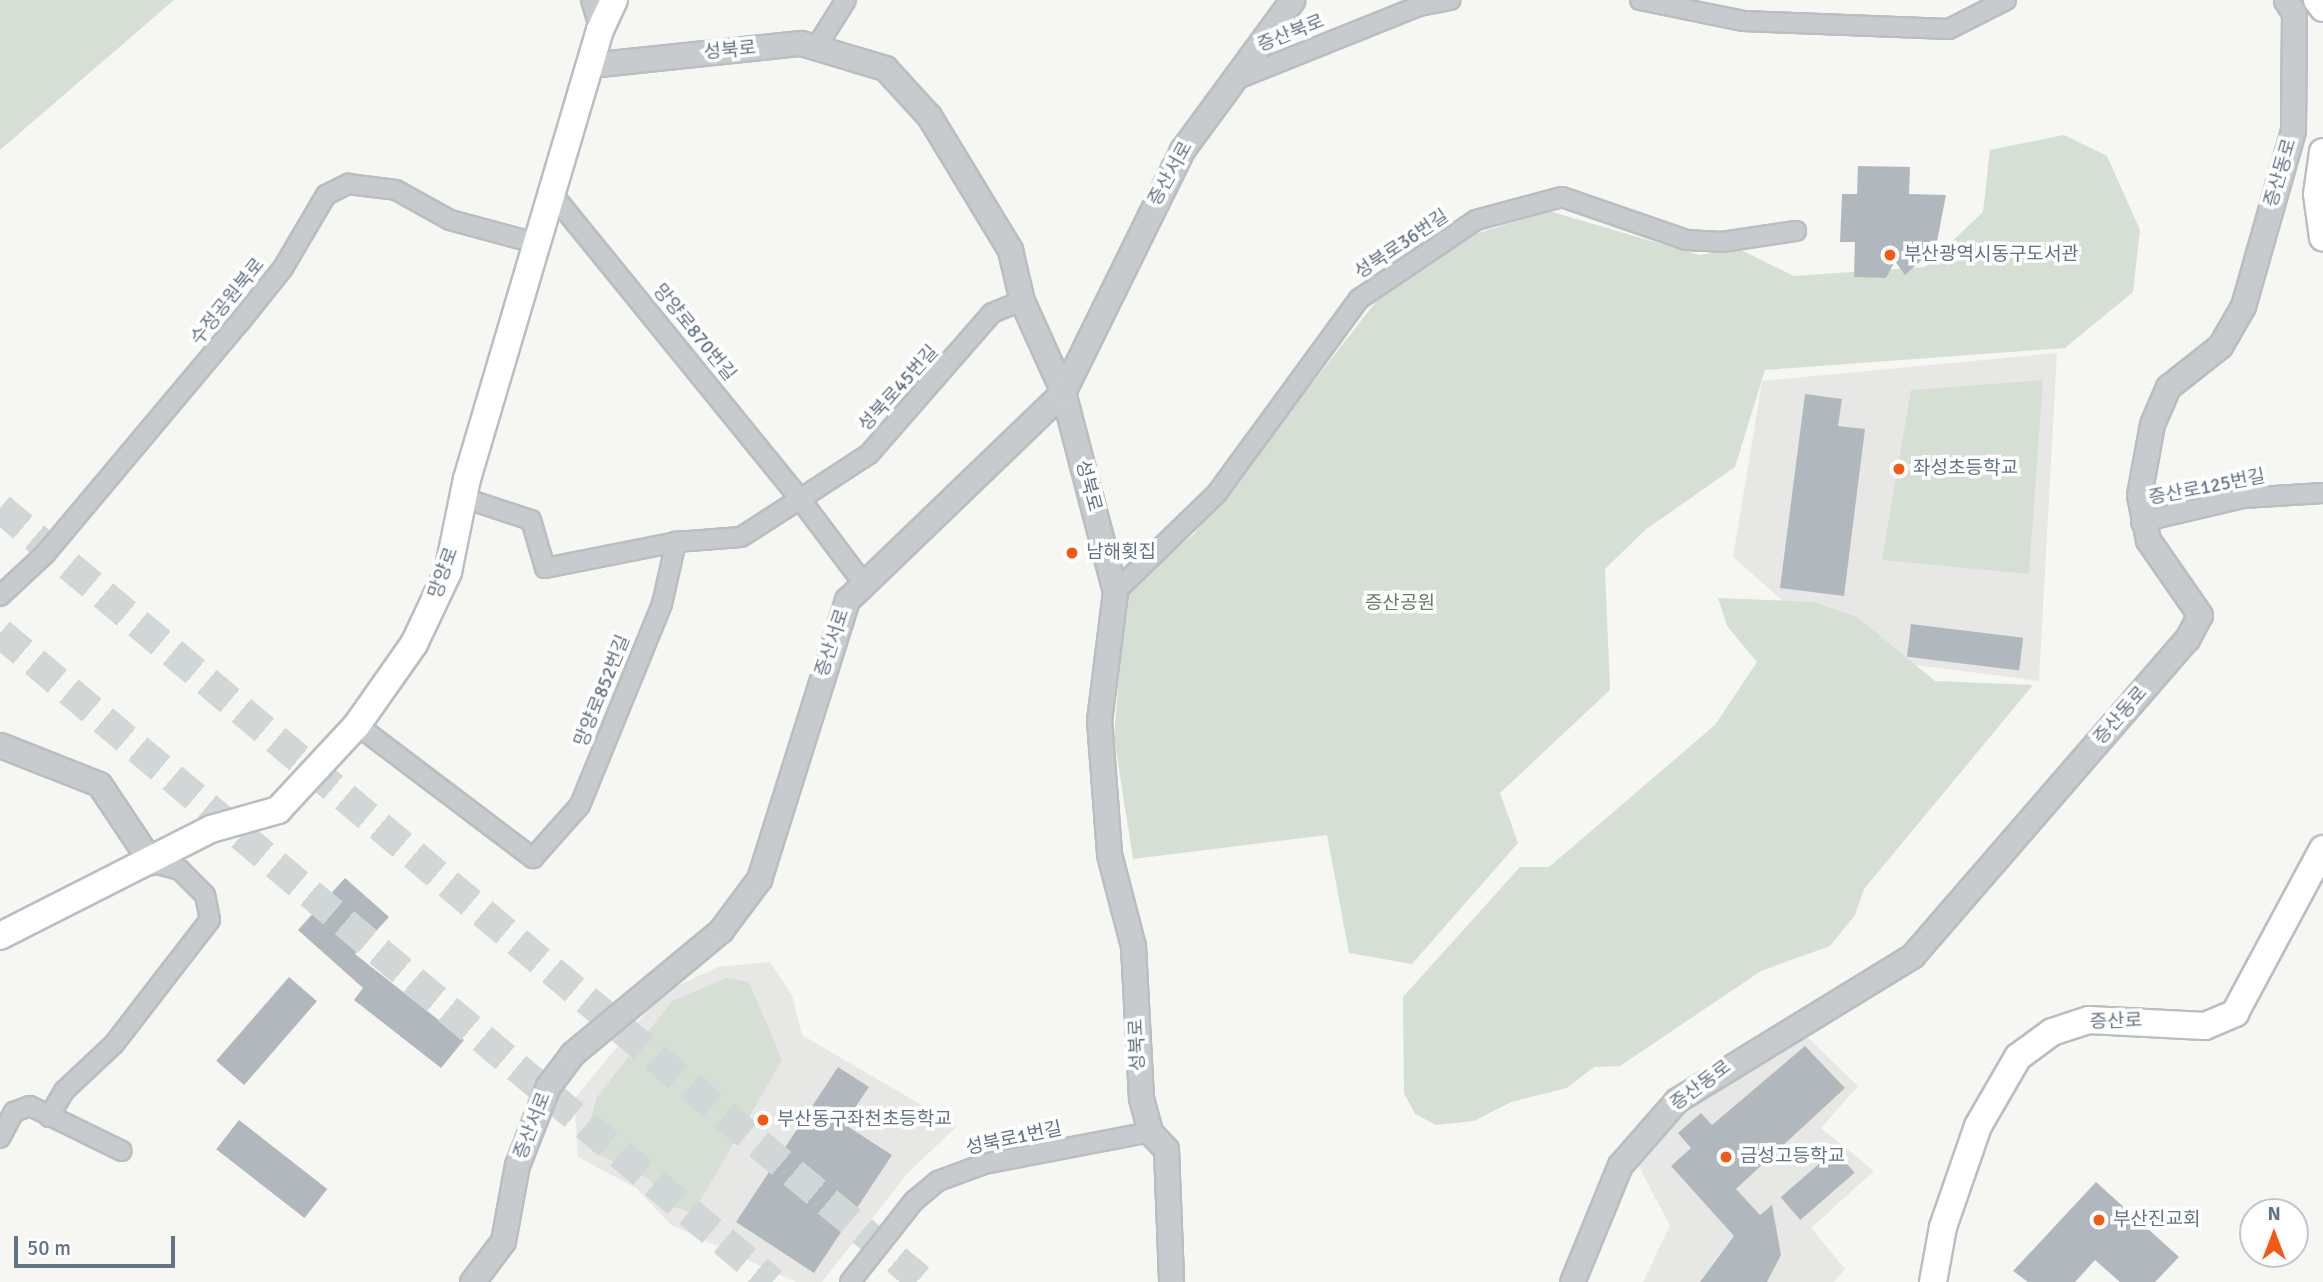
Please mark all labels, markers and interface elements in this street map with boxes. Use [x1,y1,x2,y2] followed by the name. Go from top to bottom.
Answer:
[1254,10,1328,58] street label: 증산북로
[703,37,757,65] street label: 성북로
[2260,136,2302,210] street label: 증산동로
[1144,138,1198,210] street label: 증산서로
[1351,205,1453,285] street label: 성북로36번길
[1904,244,2079,266] place label: 부산광역시동구도서관
[1882,247,1898,263] marker: 부산광역시동구도서관
[186,254,270,350] street label: 수정공원북로
[648,280,740,386] street label: 망양로870번길
[854,341,944,437] street label: 성북로45번길
[1070,458,1106,514] street label: 성북로
[1913,458,2018,480] place label: 좌성초등학교
[1891,461,1907,477] marker: 좌성초등학교
[2147,466,2267,510] street label: 증산로125번길
[1086,542,1156,564] place label: 남해횟집
[424,544,464,602] street label: 망양로
[1064,545,1080,561] marker: 남해횟집
[1365,593,1435,615] park label: 증산공원
[811,606,855,680] street label: 증산서로
[570,632,636,750] street label: 망양로852번길
[2089,682,2153,750] street label: 증산동로
[2089,1010,2143,1034] street label: 증산로
[1125,1018,1151,1072] street label: 성북로
[1666,1056,1736,1116] street label: 증산동로
[510,1089,556,1163] street label: 증산서로
[777,1109,952,1131] place label: 부산동구좌천초등학교
[755,1112,771,1128] marker: 부산동구좌천초등학교
[964,1118,1064,1160] street label: 성북로1번길
[1740,1146,1845,1168] place label: 금성고등학교
[1718,1149,1734,1165] marker: 금성고등학교
[2239,1198,2309,1268] north arrow
[2267,1202,2281,1226] text: N
[2113,1209,2200,1231] place label: 부산진교회
[2091,1212,2107,1228] marker: 부산진교회
[18,1222,178,1266] scale bar
[27,1235,71,1261] text: 50 m

